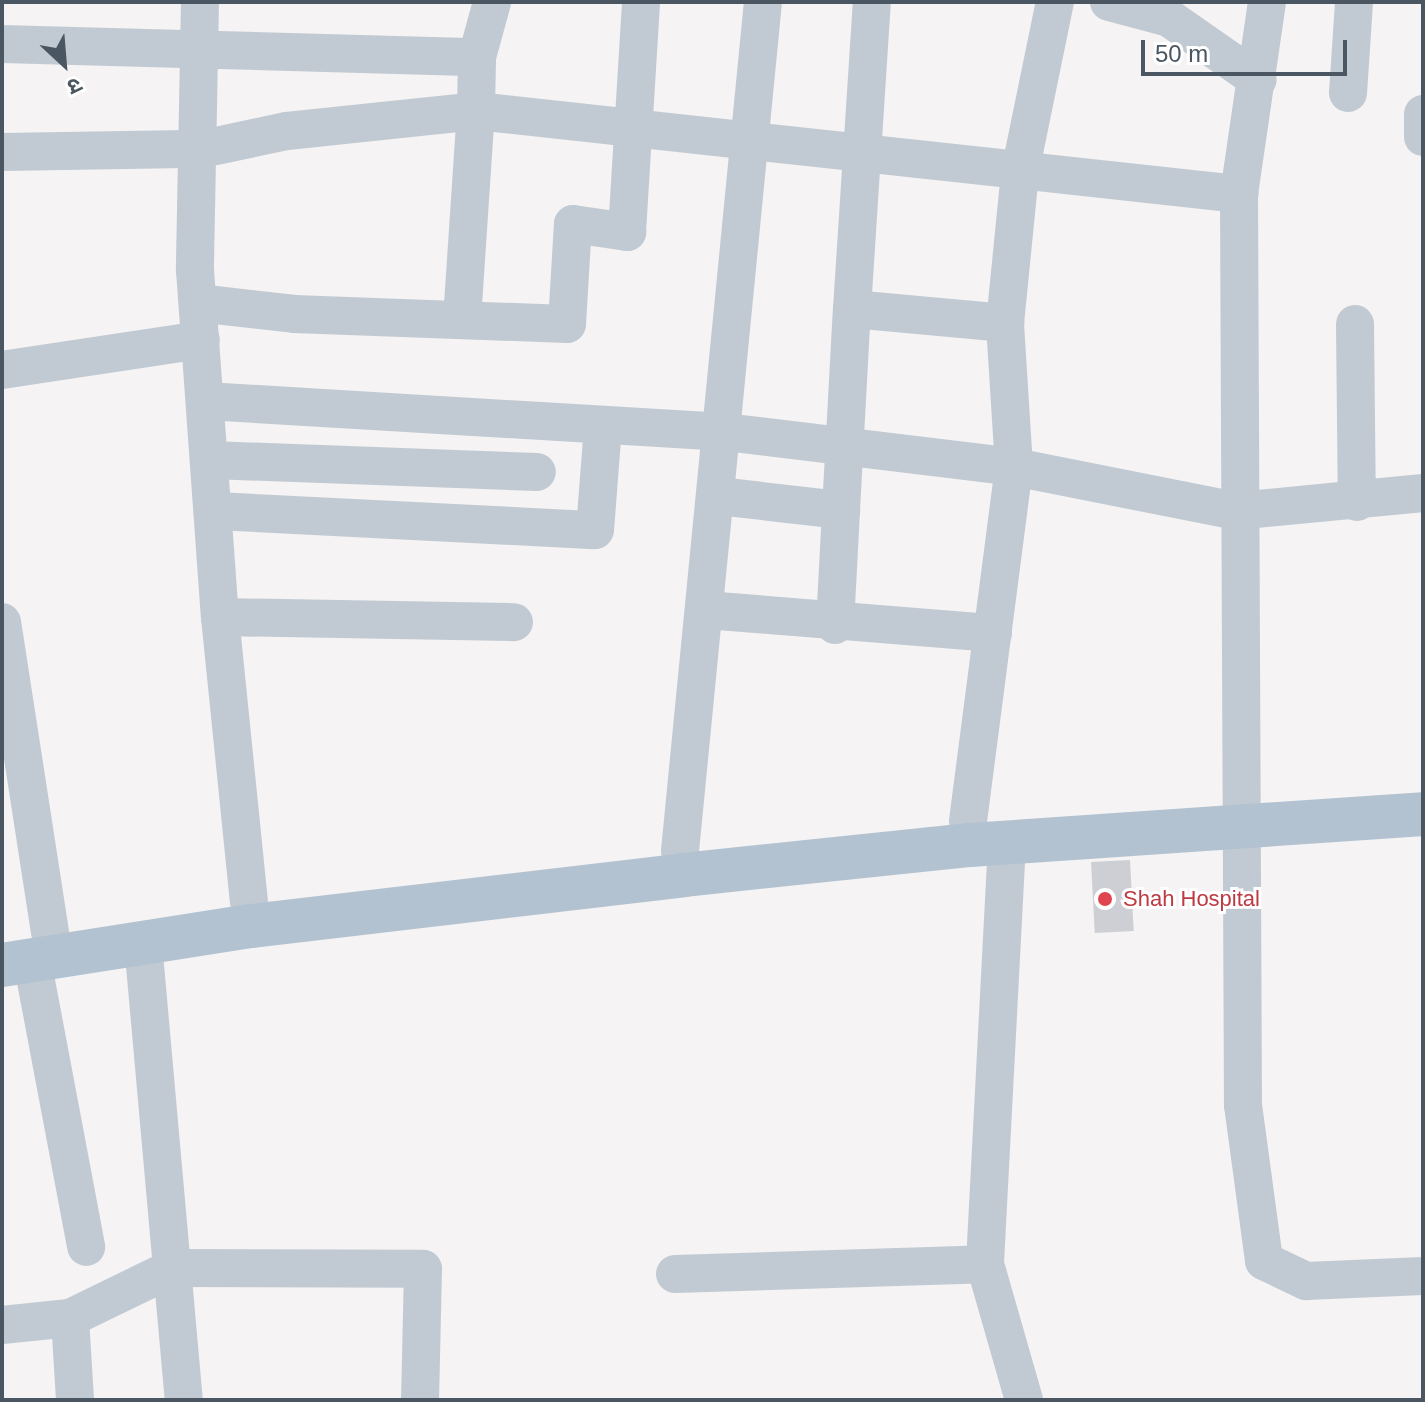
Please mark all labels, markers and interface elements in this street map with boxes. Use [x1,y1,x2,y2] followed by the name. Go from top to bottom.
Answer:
[24,24,104,104] north arrow
[1145,24,1351,74] scale bar
[1155,40,1208,67] text: 50 m
[63,72,86,100] text: उ
[1123,886,1260,912] place label: Shah Hospital
[1094,888,1116,910] marker: Shah Hospital

